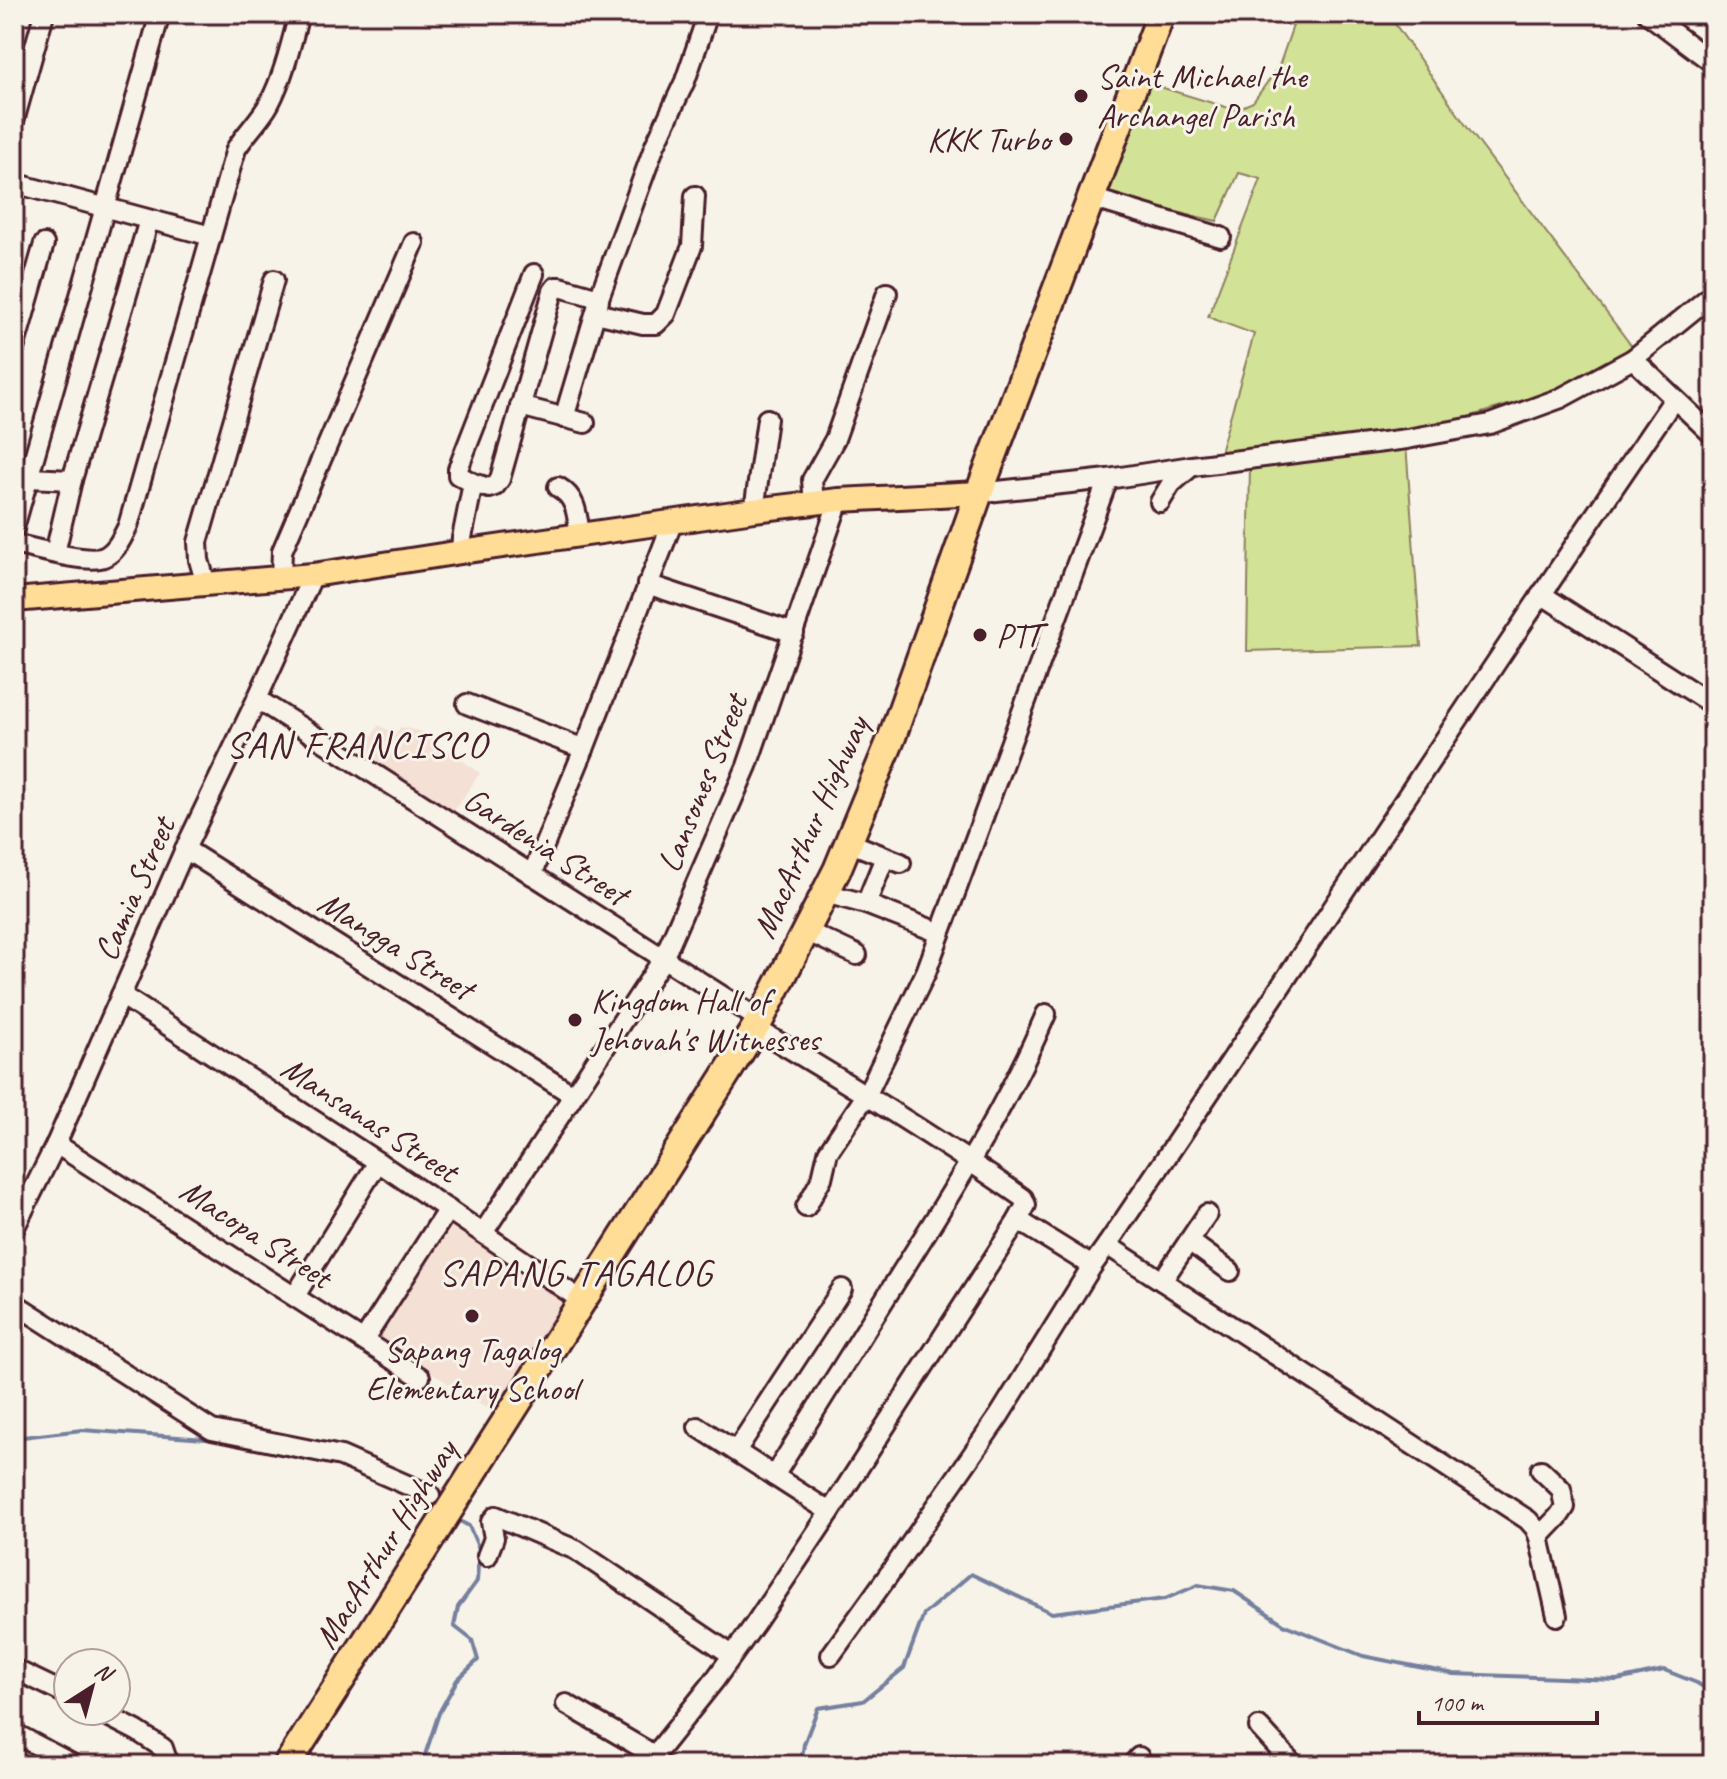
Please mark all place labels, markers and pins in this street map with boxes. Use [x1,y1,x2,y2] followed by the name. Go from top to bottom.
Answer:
[1097,55,1308,137] place label: Saint Michael the Archangel Parish
[1072,87,1090,105] marker: Saint Michael the Archangel Parish
[927,118,1054,161] place label: KKK Turbo
[1057,130,1075,148] marker: KKK Turbo
[996,614,1049,657] place label: PTT
[971,626,989,644] marker: PTT
[589,979,823,1061] place label: Kingdom Hall of Jehovah's Witnesses
[566,1011,584,1029] marker: Kingdom Hall of Jehovah's Witnesses
[463,1307,481,1325] marker: Sapang Tagalog Elementary School
[366,1328,584,1410] place label: Sapang Tagalog Elementary School

